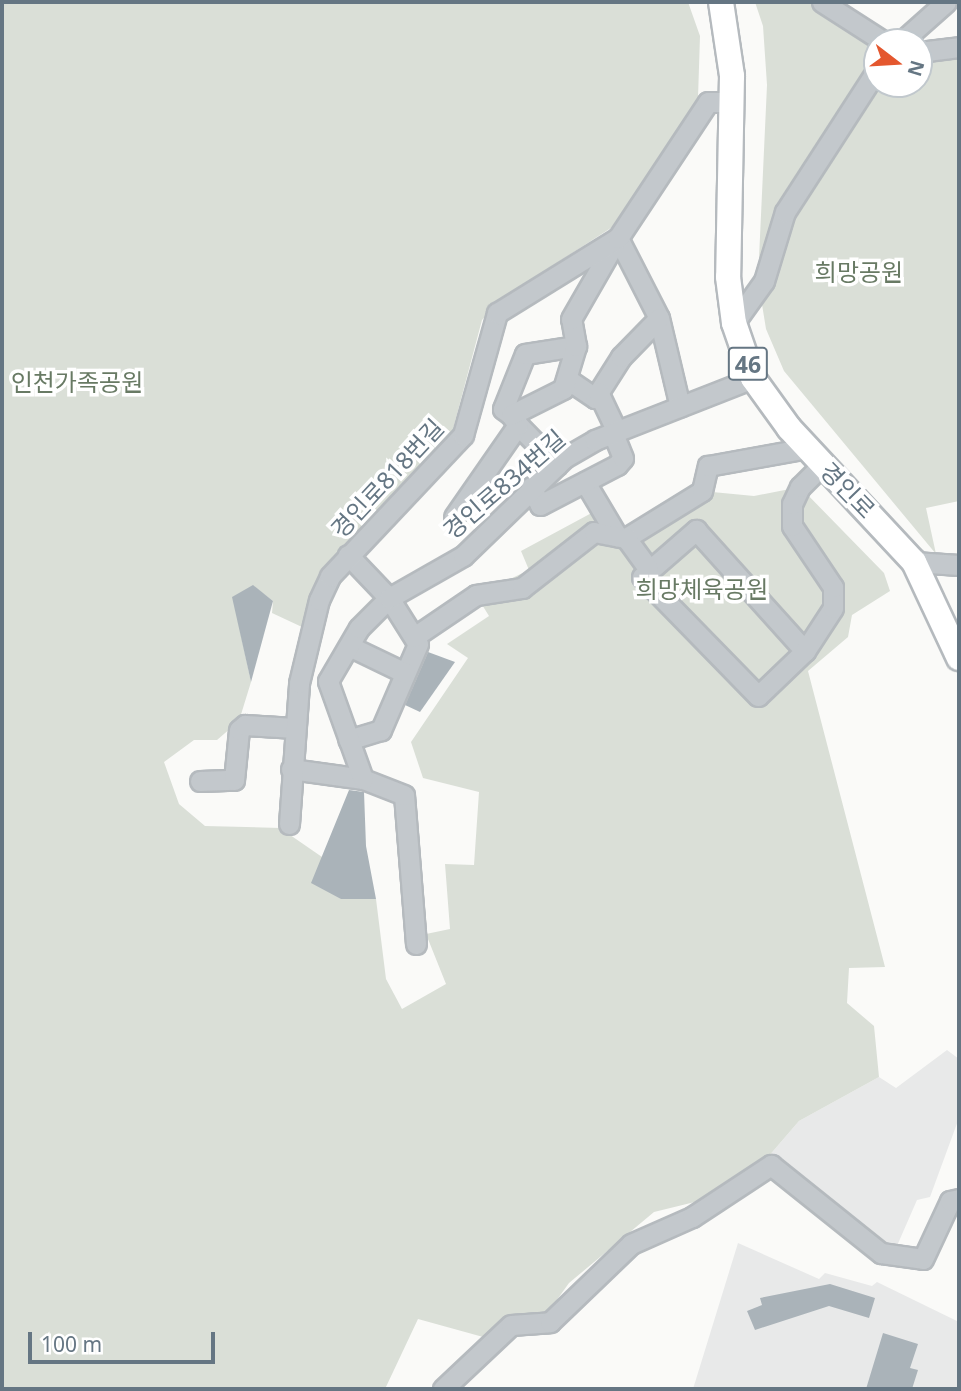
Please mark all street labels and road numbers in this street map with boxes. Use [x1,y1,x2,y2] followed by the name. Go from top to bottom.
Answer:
[727,344,769,384] road number: 46
[325,413,449,543] street label: 경인로818번길
[437,423,571,545] street label: 경인로834번길
[815,456,881,524] street label: 경인로

